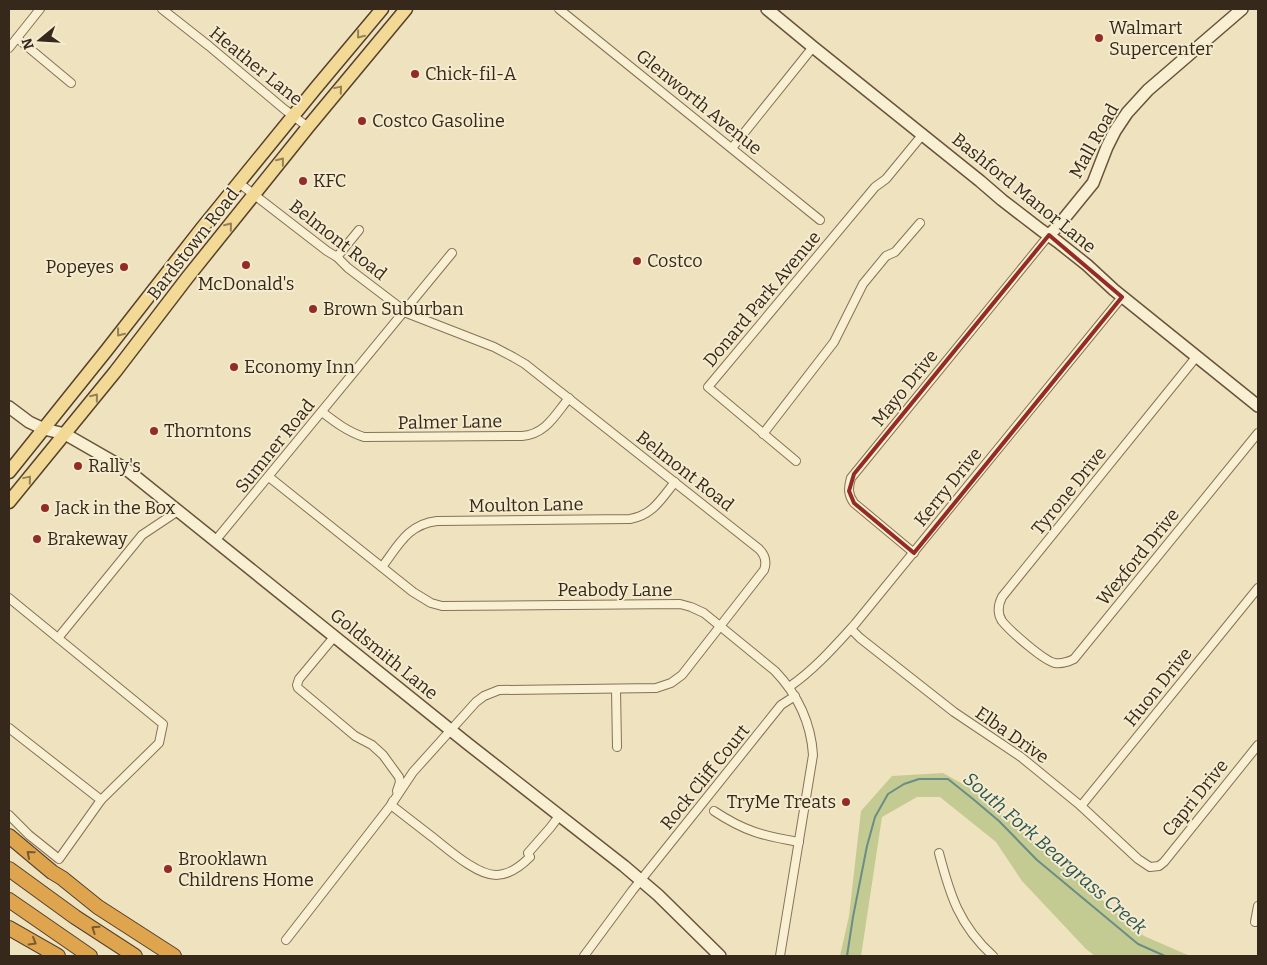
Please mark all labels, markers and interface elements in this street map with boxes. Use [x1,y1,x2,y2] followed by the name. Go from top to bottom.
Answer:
[15,15,65,65] north arrow
[1109,17,1213,60] place label: Walmart Supercenter
[205,22,307,110] street label: Heather Lane
[357,30,366,39] one-way arrow
[1093,32,1105,44] marker: Walmart Supercenter
[18,36,38,52] text: N
[632,44,766,160] street label: Glenworth Avenue
[425,63,517,85] place label: Chick-fil-A
[409,68,421,80] marker: Chick-fil-A
[334,86,343,95] one-way arrow
[1065,100,1124,182] street label: Mall Road
[372,110,505,132] place label: Costco Gasoline
[356,115,368,127] marker: Costco Gasoline
[948,128,1100,258] street label: Bashford Manor Lane
[276,157,285,166] one-way arrow
[313,170,346,192] place label: KFC
[297,175,309,187] marker: KFC
[143,183,244,304] street label: Bardstown Road
[285,195,391,285] street label: Belmont Road
[223,223,231,232] one-way arrow
[699,226,825,372] street label: Donard Park Avenue
[647,250,703,272] place label: Costco
[631,255,643,267] marker: Costco
[45,256,114,278] place label: Popeyes
[240,259,252,271] marker: McDonald's
[118,261,130,273] marker: Popeyes
[198,273,294,295] place label: McDonald's
[323,298,464,320] place label: Brown Suburban
[307,303,319,315] marker: Brown Suburban
[117,327,126,337] one-way arrow
[867,345,943,431] street label: Mayo Drive
[244,356,355,378] place label: Economy Inn
[228,361,240,373] marker: Economy Inn
[89,394,97,403] one-way arrow
[231,395,320,497] street label: Sumner Road
[397,410,503,434] street label: Palmer Lane
[164,420,252,442] place label: Thorntons
[148,425,160,437] marker: Thorntons
[632,426,738,516] street label: Belmont Road
[909,443,987,531] street label: Kerry Drive
[1027,443,1111,539] street label: Tyrone Drive
[88,455,141,477] place label: Rally's
[72,460,84,472] marker: Rally's
[23,475,32,484] one-way arrow
[468,493,584,517] street label: Moulton Lane
[54,497,176,519] place label: Jack in the Box
[39,502,51,514] marker: Jack in the Box
[1092,504,1184,610] street label: Wexford Drive
[47,528,128,550] place label: Brakeway
[31,533,43,545] marker: Brakeway
[557,579,673,601] street label: Peabody Lane
[326,604,442,704] street label: Goldsmith Lane
[1119,643,1197,731] street label: Huon Drive
[971,702,1053,768] street label: Elba Drive
[656,720,754,834] street label: Rock Cliff Court
[1157,755,1233,841] street label: Capri Drive
[959,767,1152,939] water label: South Fork Beargrass Creek
[727,791,836,813] place label: TryMe Treats
[840,796,852,808] marker: TryMe Treats
[178,848,314,891] place label: Brooklawn Childrens Home
[27,851,36,860] one-way arrow
[162,863,174,875] marker: Brooklawn Childrens Home
[91,926,100,936] one-way arrow
[28,936,37,946] one-way arrow

